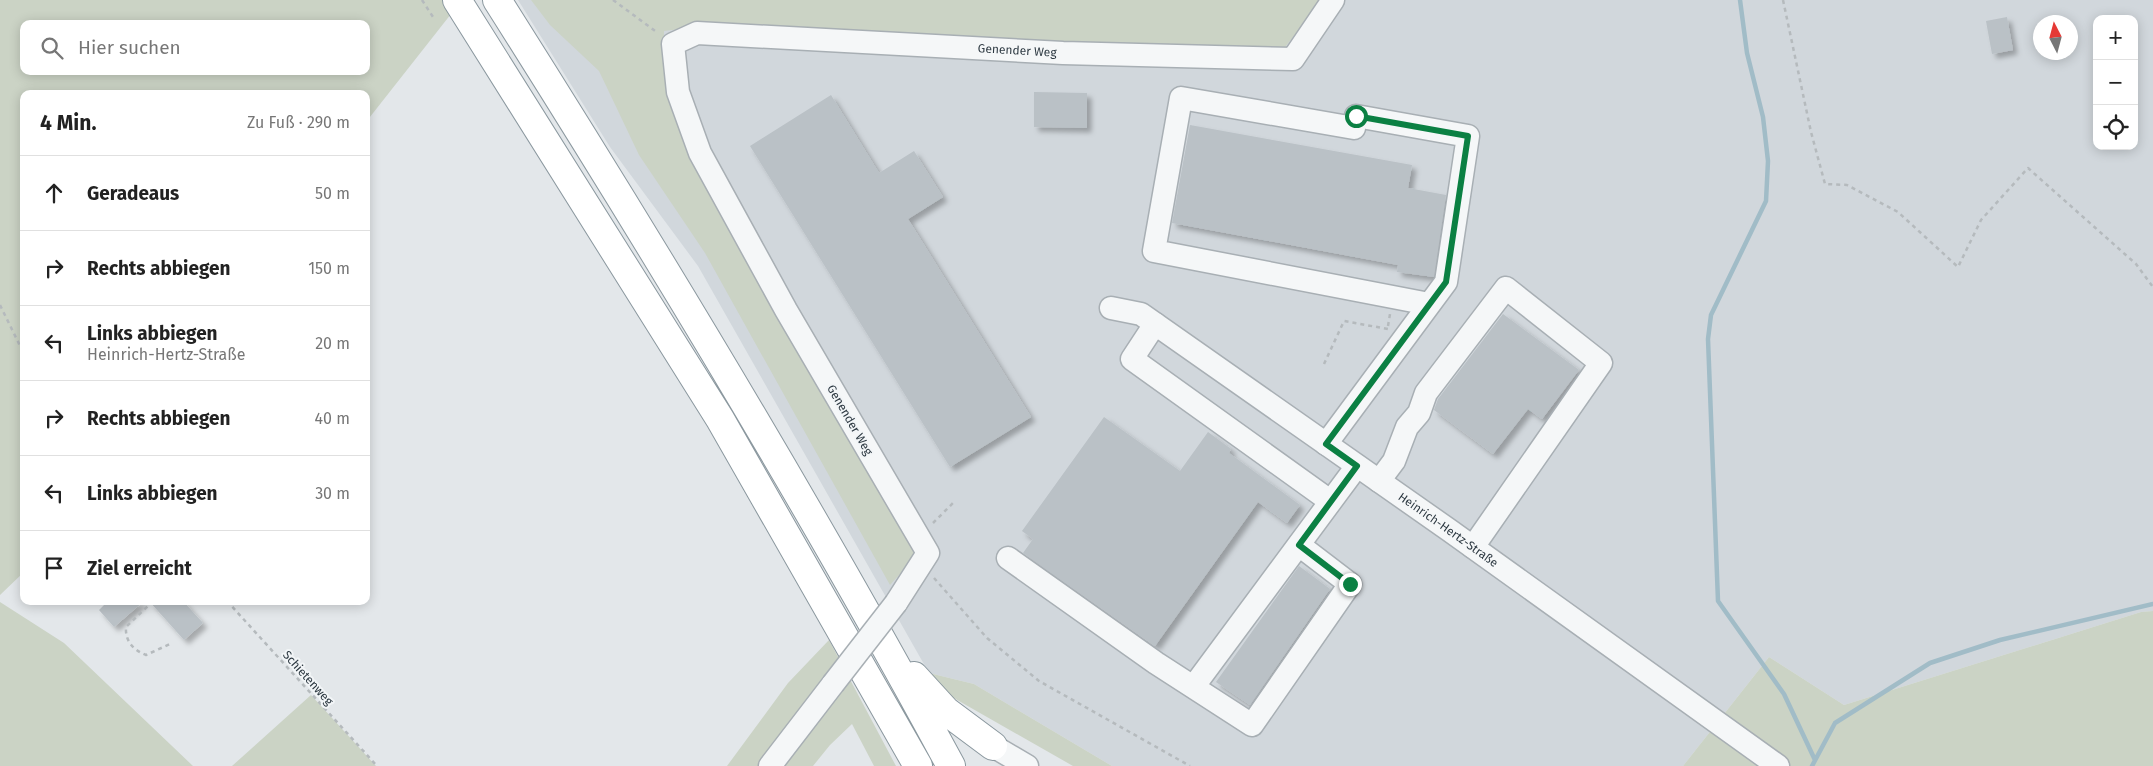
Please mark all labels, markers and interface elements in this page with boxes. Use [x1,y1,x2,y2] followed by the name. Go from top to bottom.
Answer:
[2033,15,2078,60] north arrow
[2093,15,2138,150] map controls
[2093,15,2138,60] button: +
[20,20,370,75] search box
[38,34,66,62] icon: search
[78,36,181,59] text: Hier suchen
[977,41,1058,60] street label: Genender Weg
[2093,60,2138,105] button: −
[1345,105,1368,128] route start
[2093,105,2138,150] button: locate
[40,110,96,136] text: 4 Min.
[247,113,350,132] text: Zu Fuß · 290 m
[40,179,68,207] icon: ahead
[87,182,179,205] text: Geradeaus
[315,184,350,203] text: 50 m
[40,254,68,282] icon: right
[87,257,230,280] text: Rechts abbiegen
[308,259,350,278] text: 150 m
[87,322,218,345] text: Links abbiegen
[40,329,68,357] icon: left
[315,334,350,353] text: 20 m
[87,345,245,364] text: Heinrich-Hertz-Straße
[824,382,876,458] street label: Genender Weg
[40,404,68,432] icon: right
[87,407,230,430] text: Rechts abbiegen
[315,409,350,428] text: 40 m
[40,479,68,507] icon: left
[87,482,218,505] text: Links abbiegen
[315,484,350,503] text: 30 m
[1396,490,1501,570] street label: Heinrich-Hertz-Straße
[40,554,68,582] icon: arrive
[87,557,192,580] text: Ziel erreicht
[1339,573,1362,596] route end
[280,648,337,709] street label: Schietenweg

